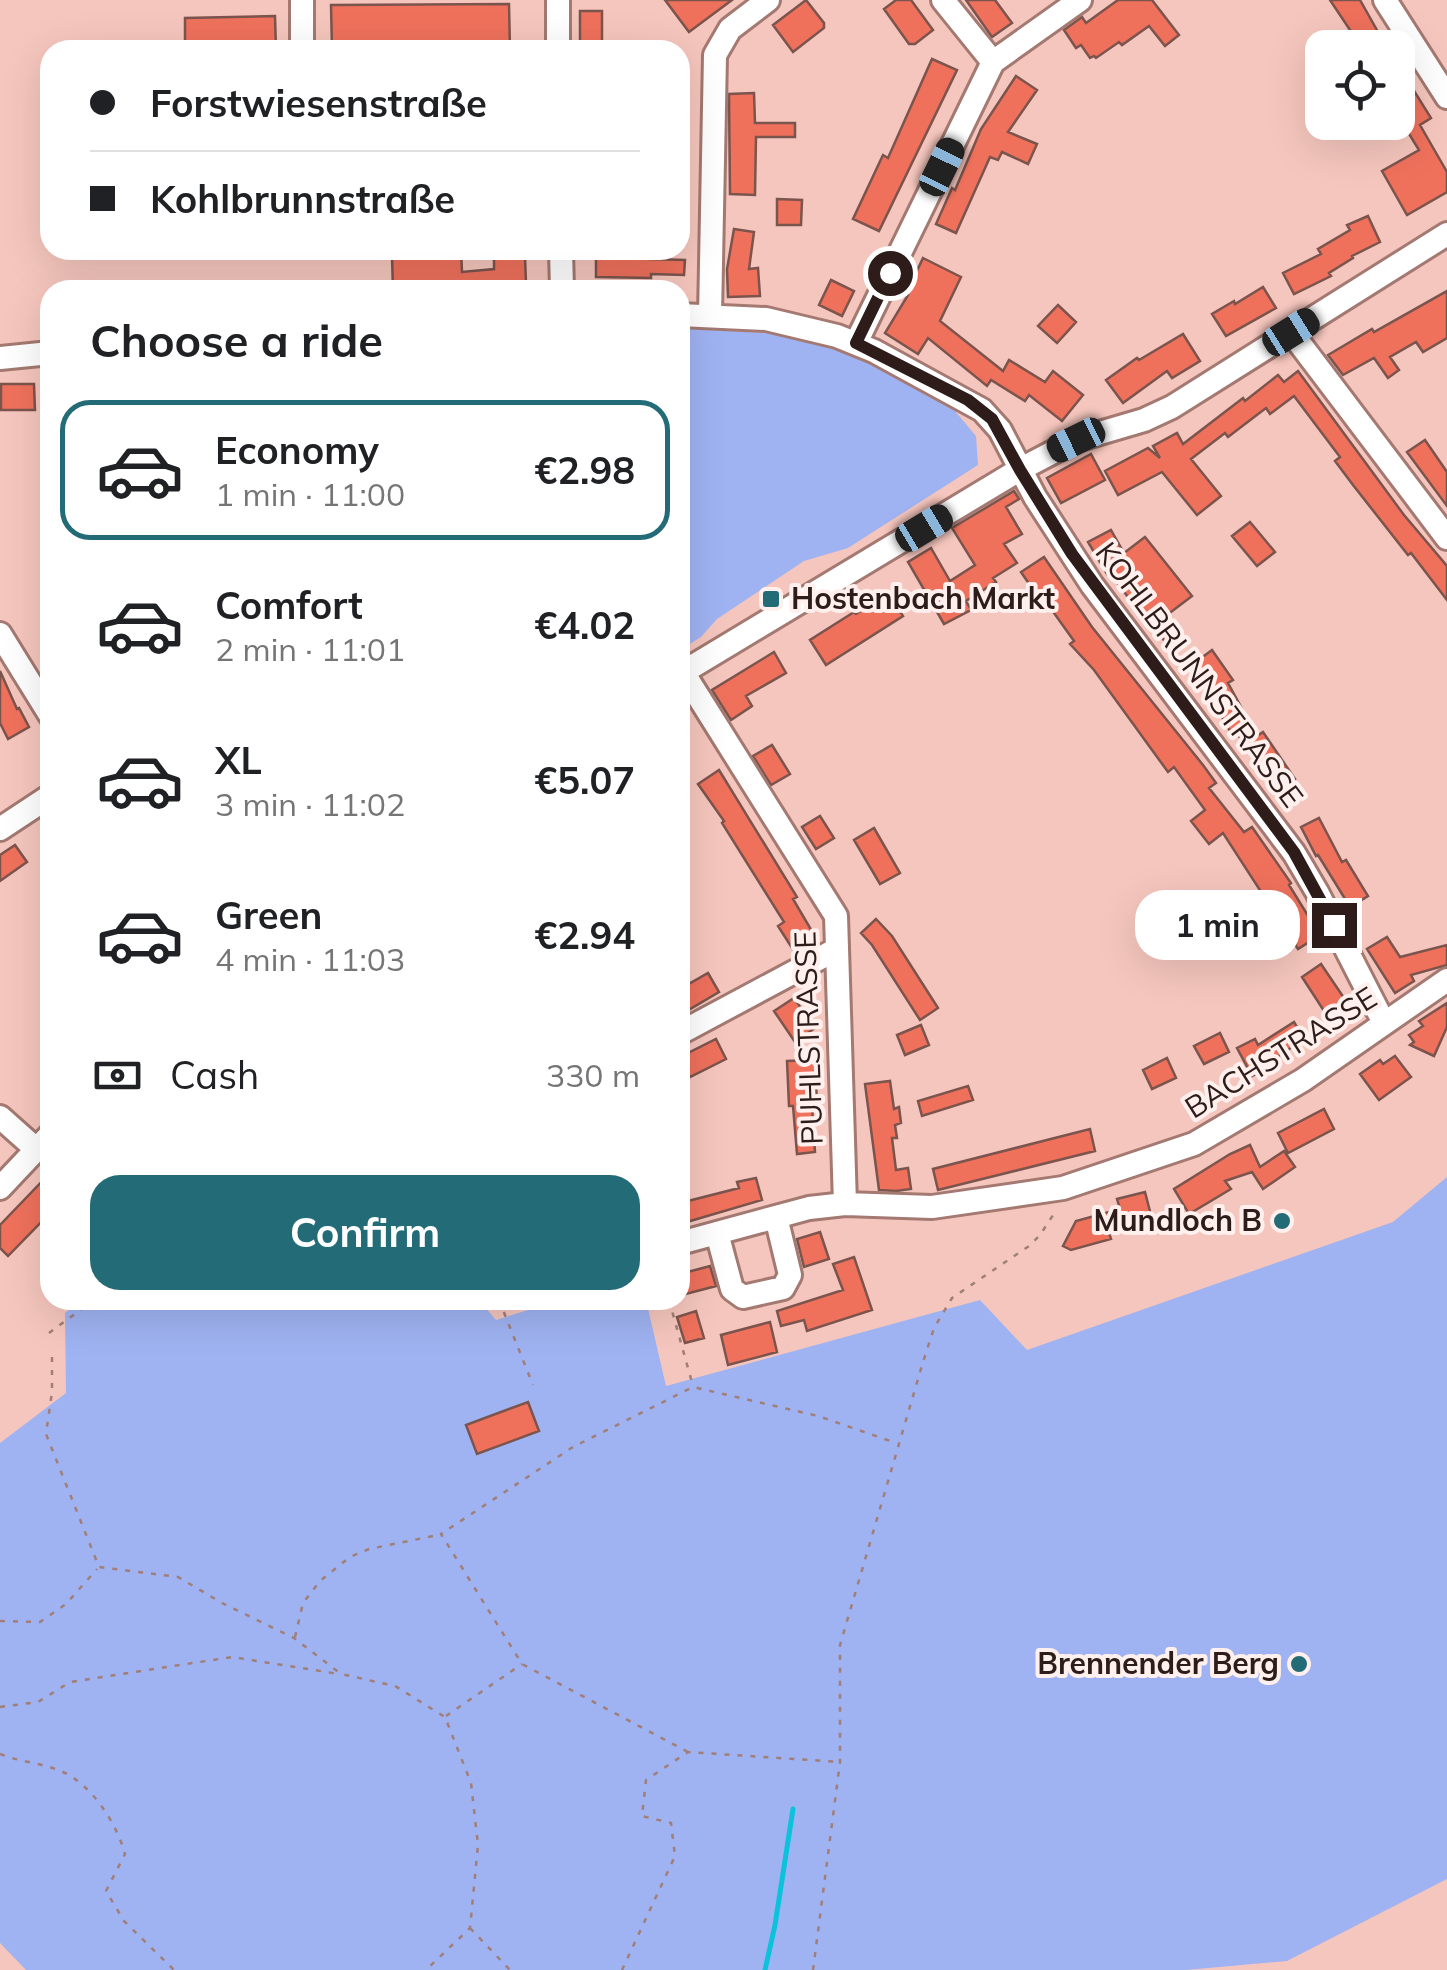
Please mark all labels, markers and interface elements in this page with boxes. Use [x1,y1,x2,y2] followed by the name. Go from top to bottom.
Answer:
[1305,30,1415,140] map controls
[1305,30,1415,140] button: locate
[150,79,487,127] text: Forstwiesenstraße
[915,133,969,201] car
[150,175,455,223] text: Kohlbrunnstraße
[868,251,913,296] route start
[1258,303,1324,361] car
[90,312,383,368] text: Choose a ride
[1042,413,1110,467] car
[95,425,185,515] icon: car
[215,426,379,474] text: Economy
[534,446,635,494] text: €2.98
[215,474,405,514] text: 1 min · 11:00
[891,500,957,556] car
[1088,534,1312,814] street label: KOHLBRUNNSTRASSE
[791,579,1055,617] place label: Hostenbach Markt
[95,580,185,670] icon: car
[215,581,363,629] text: Comfort
[760,588,782,610] marker: Hostenbach Markt
[534,601,635,649] text: €4.02
[215,629,405,669] text: 2 min · 11:01
[95,735,185,825] icon: car
[215,736,262,784] text: XL
[534,756,635,804] text: €5.07
[215,784,405,824] text: 3 min · 11:02
[95,890,185,980] icon: car
[1134,890,1299,960] callout: 1 min
[215,891,322,939] text: Green
[1312,903,1357,948] route end
[1175,905,1260,945] text: 1 min
[534,911,635,959] text: €2.94
[785,930,831,1146] street label: PUHLSTRASSE
[215,939,405,979] text: 4 min · 11:03
[1178,978,1383,1126] street label: BACHSTRASSE
[90,1048,145,1103] icon: cash
[170,1051,259,1099] text: Cash
[546,1055,640,1095] text: 330 m
[90,1175,640,1290] button: Confirm
[1094,1201,1262,1239] place label: Mundloch B
[1271,1210,1293,1232] marker: Mundloch B
[1037,1644,1279,1682] place label: Brennender Berg
[1288,1653,1310,1675] marker: Brennender Berg

